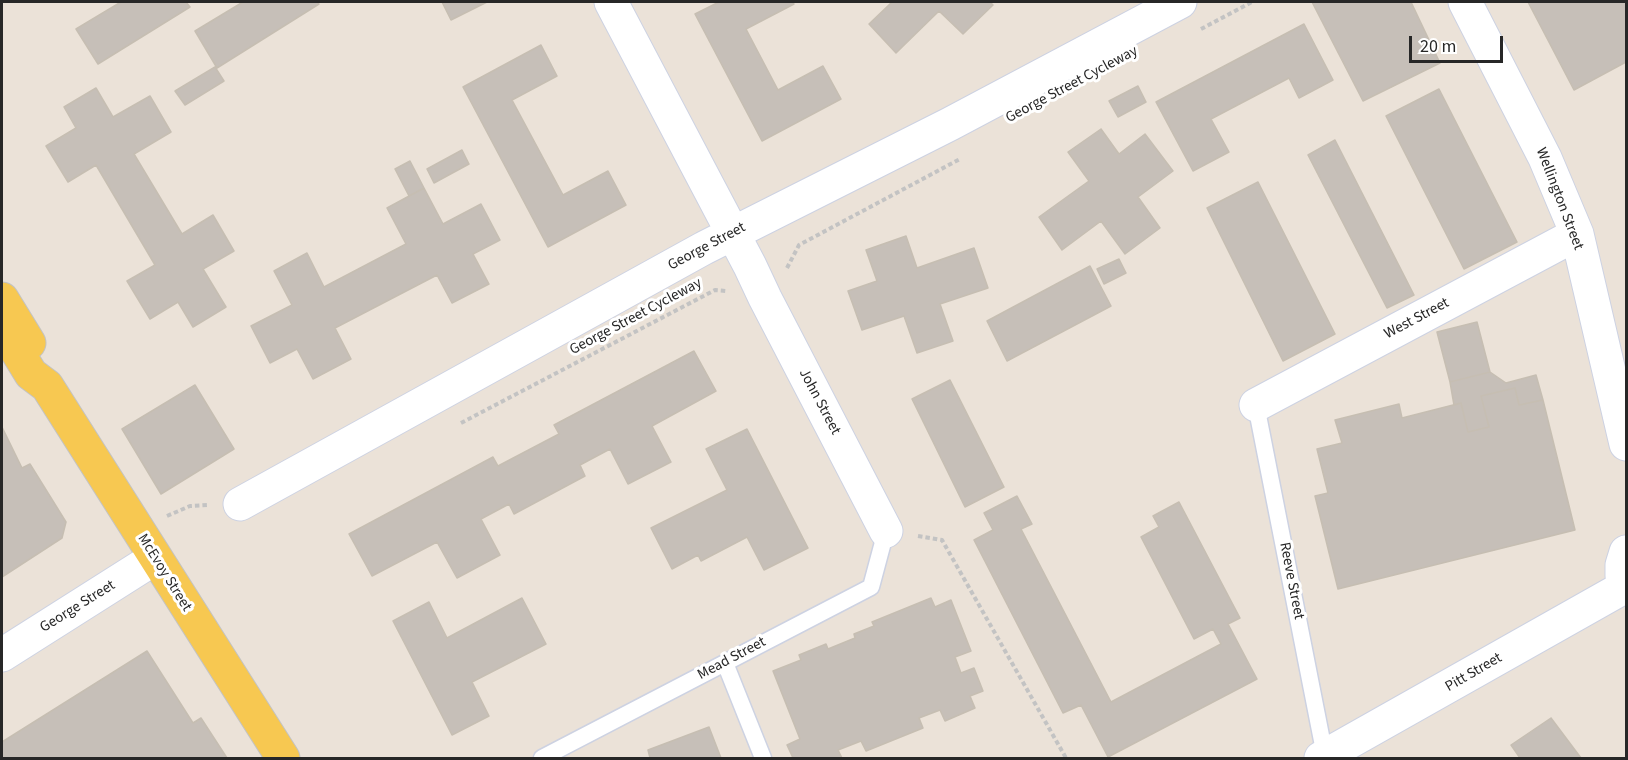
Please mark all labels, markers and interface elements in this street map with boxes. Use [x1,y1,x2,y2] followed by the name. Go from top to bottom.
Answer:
[1412,24,1506,62] scale bar
[1420,34,1456,59] text: 20 m
[1003,43,1141,127] street label: George Street Cycleway
[1531,145,1587,253] street label: Wellington Street
[665,219,749,275] street label: George Street
[567,275,705,359] street label: George Street Cycleway
[1381,294,1453,344] street label: West Street
[794,366,844,438] street label: John Street
[133,531,195,615] street label: McEvoy Street
[1275,541,1307,621] street label: Reeve Street
[37,577,119,637] street label: George Street
[695,634,769,684] street label: Mead Street
[1442,650,1506,696] street label: Pitt Street

